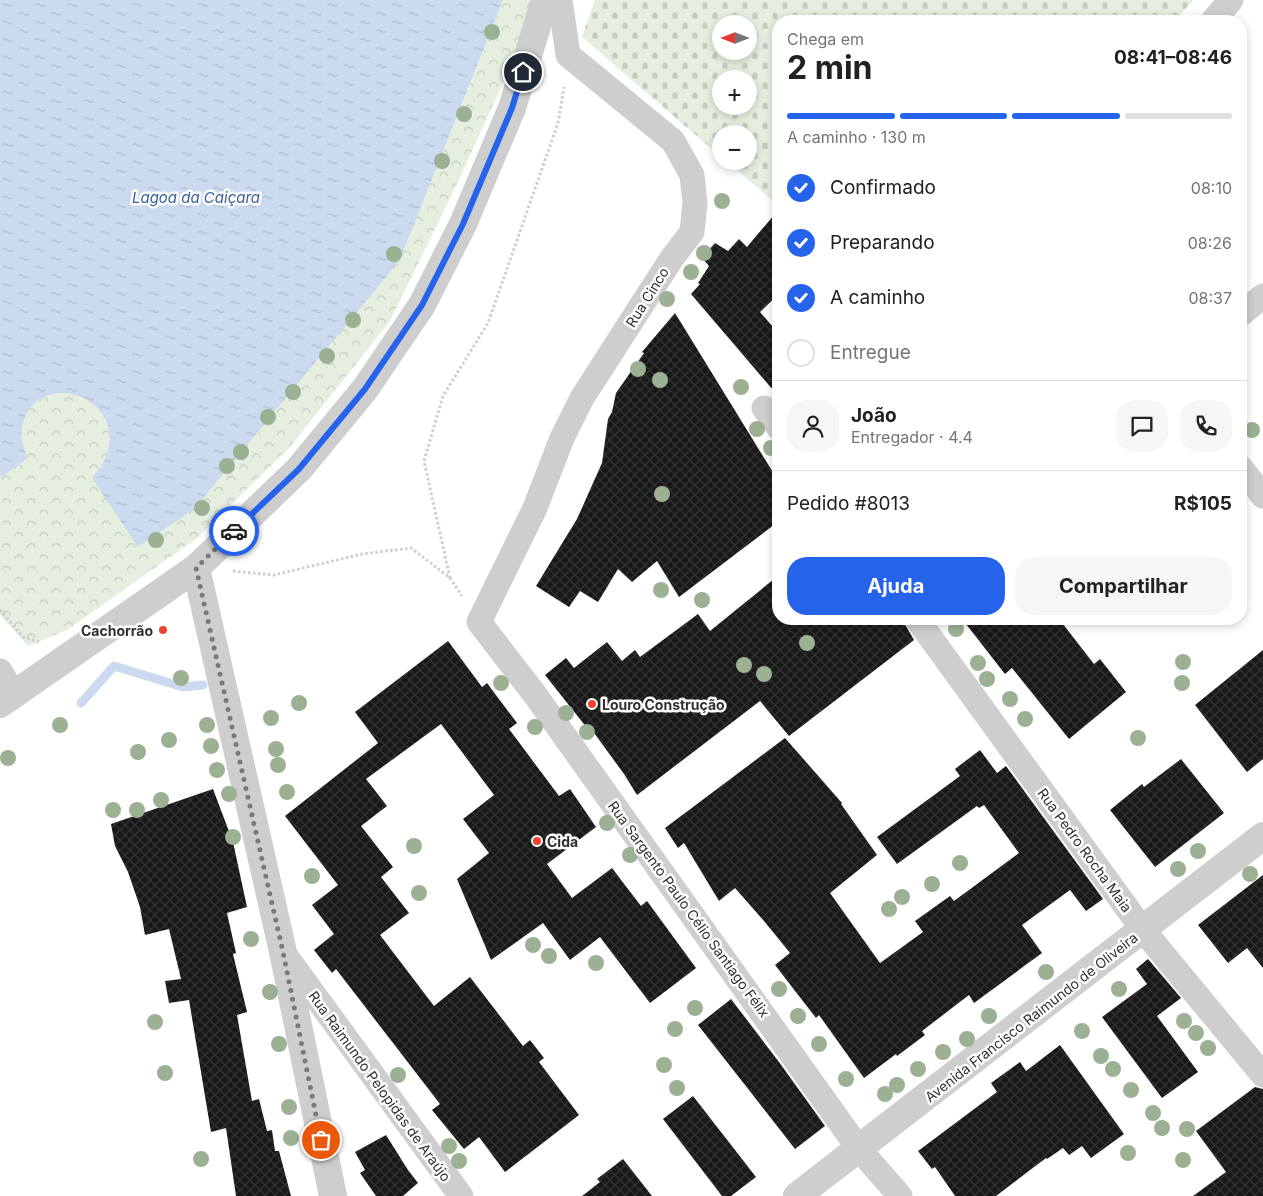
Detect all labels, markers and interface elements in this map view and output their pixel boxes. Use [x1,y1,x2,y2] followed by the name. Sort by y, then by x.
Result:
[712,15,758,60] north arrow
[712,15,757,170] map controls
[787,29,864,49] text: Chega em
[1114,46,1232,69] text: 08:41–08:46
[787,48,873,87] text: 2 min
[502,51,544,93] pin
[509,58,537,86] icon: home
[712,70,757,115] button: +
[712,125,757,170] button: −
[787,127,926,147] text: A caminho · 130 m
[787,174,815,202] icon: check
[830,176,936,199] text: Confirmado
[1191,178,1232,198] text: 08:10
[132,188,260,207] water label: Lagoa da Caiçara
[787,229,815,257] icon: check
[830,231,935,254] text: Preparando
[1188,233,1232,253] text: 08:26
[622,264,672,330] street label: Rua Cinco
[787,284,815,312] icon: check
[830,286,925,309] text: A caminho
[1188,288,1232,308] text: 08:37
[830,341,911,364] text: Entregue
[787,400,839,452] button: person
[1116,400,1168,452] button: chat
[1180,400,1232,452] button: phone
[851,404,897,427] text: João
[851,427,973,447] text: Entregador · 4.4
[787,492,910,515] text: Pedido #8013
[1174,492,1232,515] text: R$105
[209,506,259,556] courier
[220,517,248,545] icon: car
[787,557,1005,615] button: Ajuda
[1015,557,1232,615] button: Compartilhar
[81,622,153,639] place label: Cachorrão
[157,624,169,636] marker: Cachorrão
[602,696,725,713] place label: Louro Construção
[586,698,598,710] marker: Louro Construção
[1034,785,1136,915] street label: Rua Pedro Rocha Maia
[605,798,773,1021] street label: Rua Sargento Paulo Célio Santiago Félix
[547,833,578,850] place label: Cida
[531,835,543,847] marker: Cida
[921,929,1141,1105] street label: Avenida Francisco Raimundo de Oliveira
[305,988,455,1184] street label: Rua Raimundo Pelopidas de Araújo
[300,1119,342,1161] pin
[307,1126,335,1154] icon: bag

